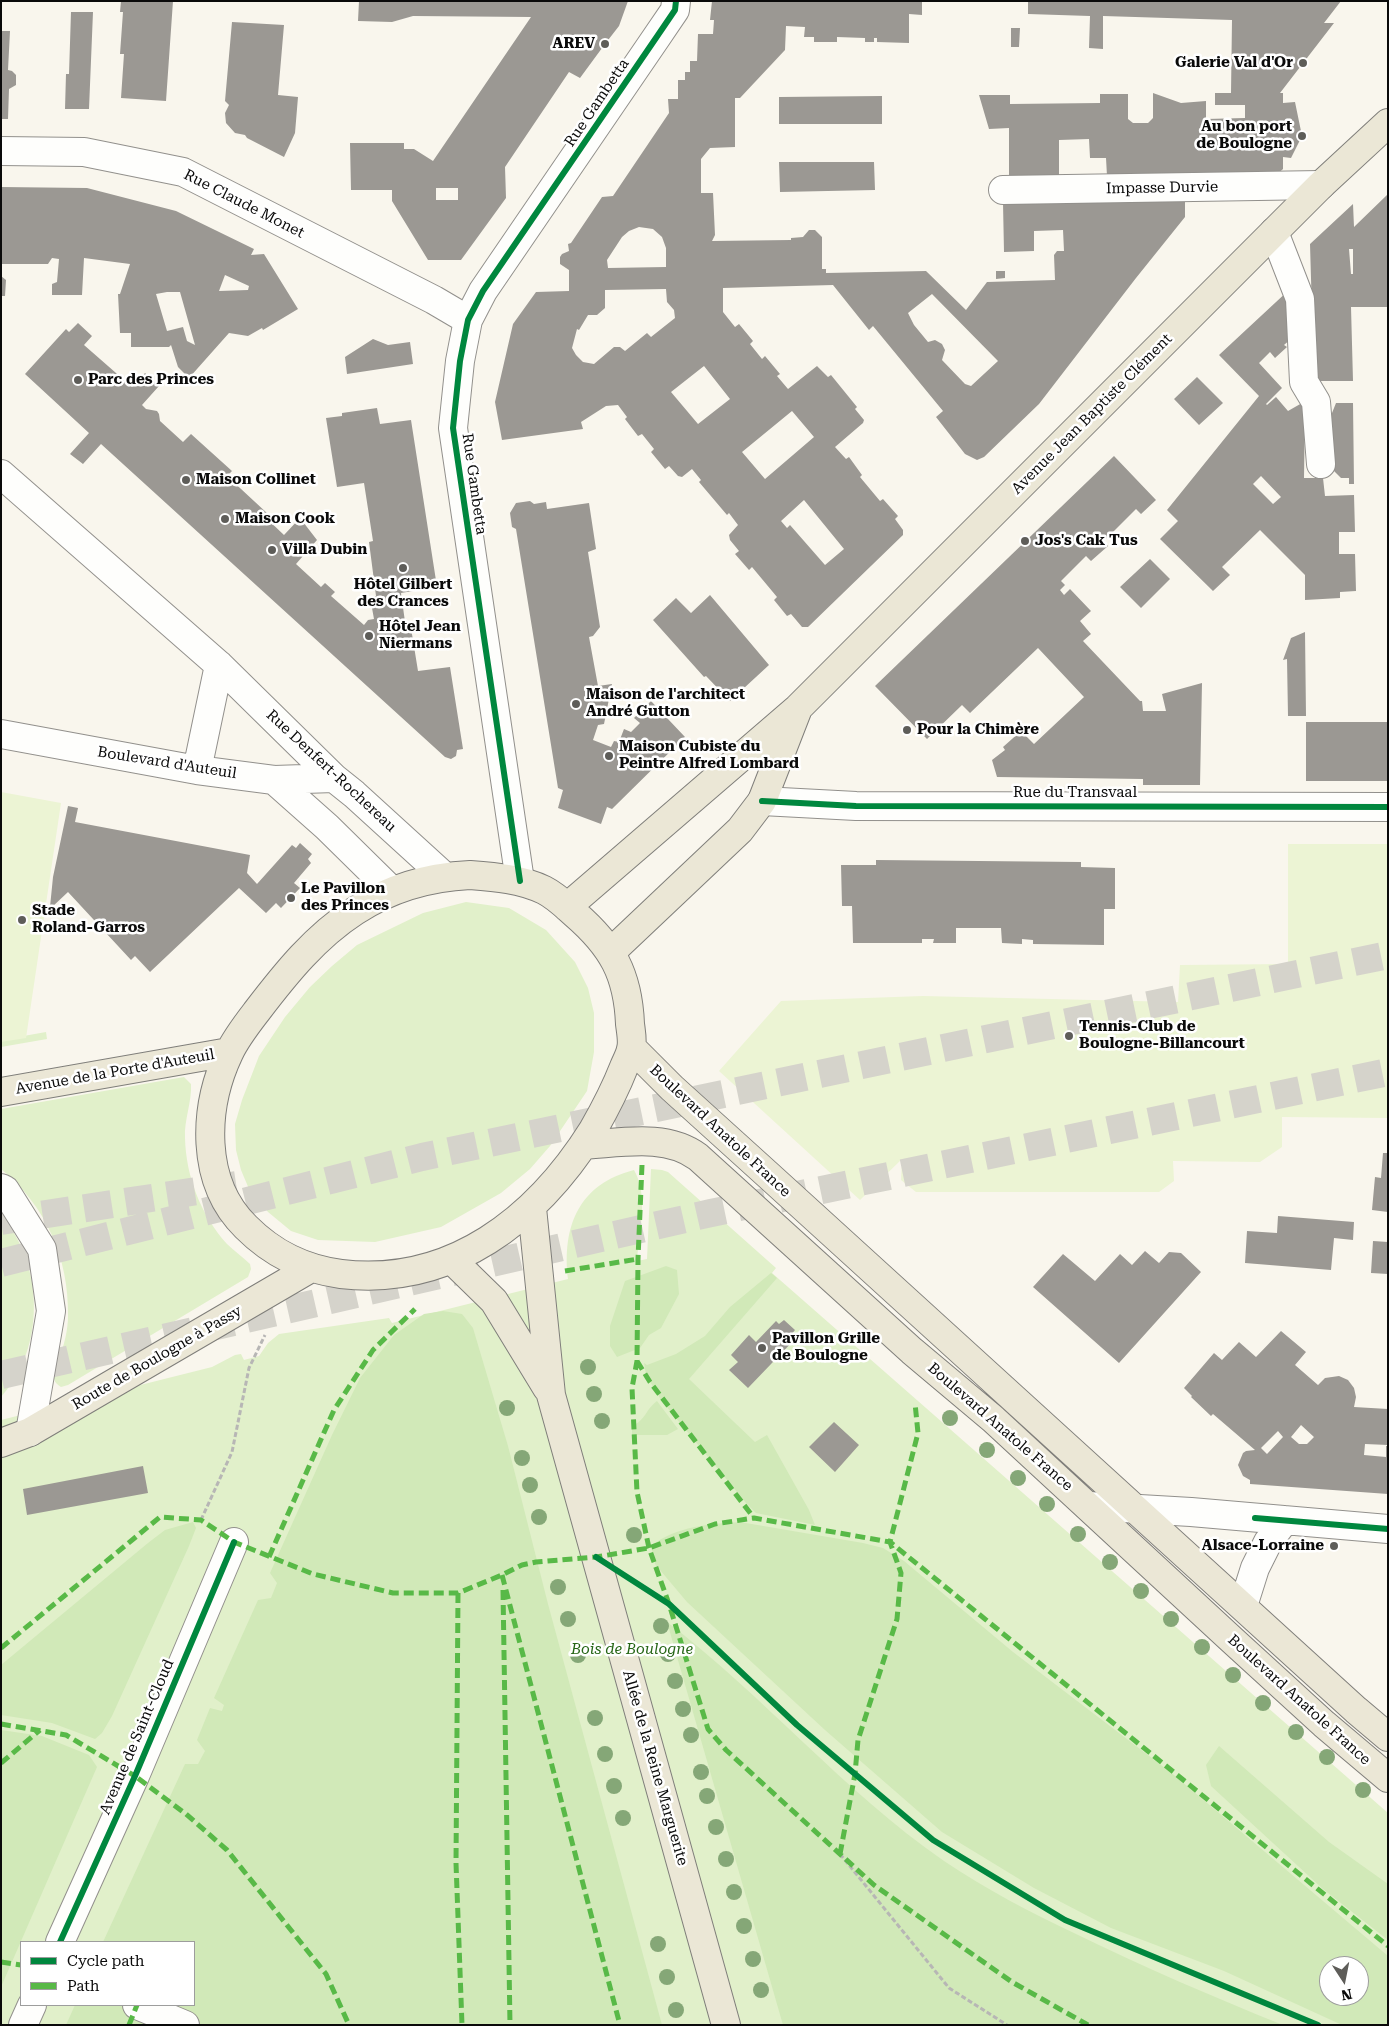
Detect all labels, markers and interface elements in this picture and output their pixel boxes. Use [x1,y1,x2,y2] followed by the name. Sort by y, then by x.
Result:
[553,35,595,53] place label: AREV
[599,38,611,50] marker: AREV
[1175,54,1293,72] place label: Galerie Val d'Or
[561,56,633,150] street label: Rue Gambetta
[1297,57,1309,69] marker: Galerie Val d'Or
[1196,118,1292,153] place label: Au bon port de Boulogne
[1296,130,1308,142] marker: Au bon port de Boulogne
[181,166,307,242] street label: Rue Claude Monet
[1106,178,1218,198] street label: Impasse Durvie
[1008,330,1176,498] street label: Avenue Jean Baptiste Clément
[88,371,214,389] place label: Parc des Princes
[72,374,84,386] marker: Parc des Princes
[458,432,490,536] street label: Rue Gambetta
[196,471,316,489] place label: Maison Collinet
[180,474,192,486] marker: Maison Collinet
[235,510,335,528] place label: Maison Cook
[219,513,231,525] marker: Maison Cook
[1035,532,1138,550] place label: Jos's Cak Tus
[1019,535,1031,547] marker: Jos's Cak Tus
[282,541,367,559] place label: Villa Dubin
[266,544,278,556] marker: Villa Dubin
[397,562,409,574] marker: Hôtel Gilbert des Crances
[354,576,452,611] place label: Hôtel Gilbert des Crances
[379,618,461,653] place label: Hôtel Jean Niermans
[363,630,375,642] marker: Hôtel Jean Niermans
[586,686,745,721] place label: Maison de l'architect André Gutton
[570,698,582,710] marker: Maison de l'architect André Gutton
[262,706,400,836] street label: Rue Denfert-Rochereau
[917,721,1039,739] place label: Pour la Chimère
[901,724,913,736] marker: Pour la Chimère
[619,738,799,773] place label: Maison Cubiste du Peintre Alfred Lombard
[96,743,238,783] street label: Boulevard d'Auteuil
[603,750,615,762] marker: Maison Cubiste du Peintre Alfred Lombard
[1013,784,1137,802] street label: Rue du Transvaal
[301,880,389,915] place label: Le Pavillon des Princes
[285,892,297,904] marker: Le Pavillon des Princes
[32,902,145,937] place label: Stade Roland-Garros
[16,914,28,926] marker: Stade Roland-Garros
[1079,1018,1245,1053] place label: Tennis-Club de Boulogne-Billancourt
[1063,1030,1075,1042] marker: Tennis-Club de Boulogne-Billancourt
[14,1046,216,1098] street label: Avenue de la Porte d'Auteuil
[646,1061,794,1201] street label: Boulevard Anatole France
[69,1302,245,1414] street label: Route de Boulogne à Passy
[772,1330,880,1365] place label: Pavillon Grille de Boulogne
[756,1342,768,1354] marker: Pavillon Grille de Boulogne
[924,1359,1076,1495] street label: Boulevard Anatole France
[1202,1537,1324,1555] place label: Alsace-Lorraine
[1328,1540,1340,1552] marker: Alsace-Lorraine
[1224,1631,1374,1769] street label: Boulevard Anatole France
[571,1641,693,1659] park label: Bois de Boulogne
[96,1657,178,1817] street label: Avenue de Saint-Cloud
[618,1668,692,1868] street label: Allée de la Reine Marguerite
[20,1941,195,2006] legend
[67,1952,144,1970] text: Cycle path
[1319,1956,1369,2006] north arrow
[67,1977,100,1995] text: Path
[1340,1986,1353,2004] text: N

